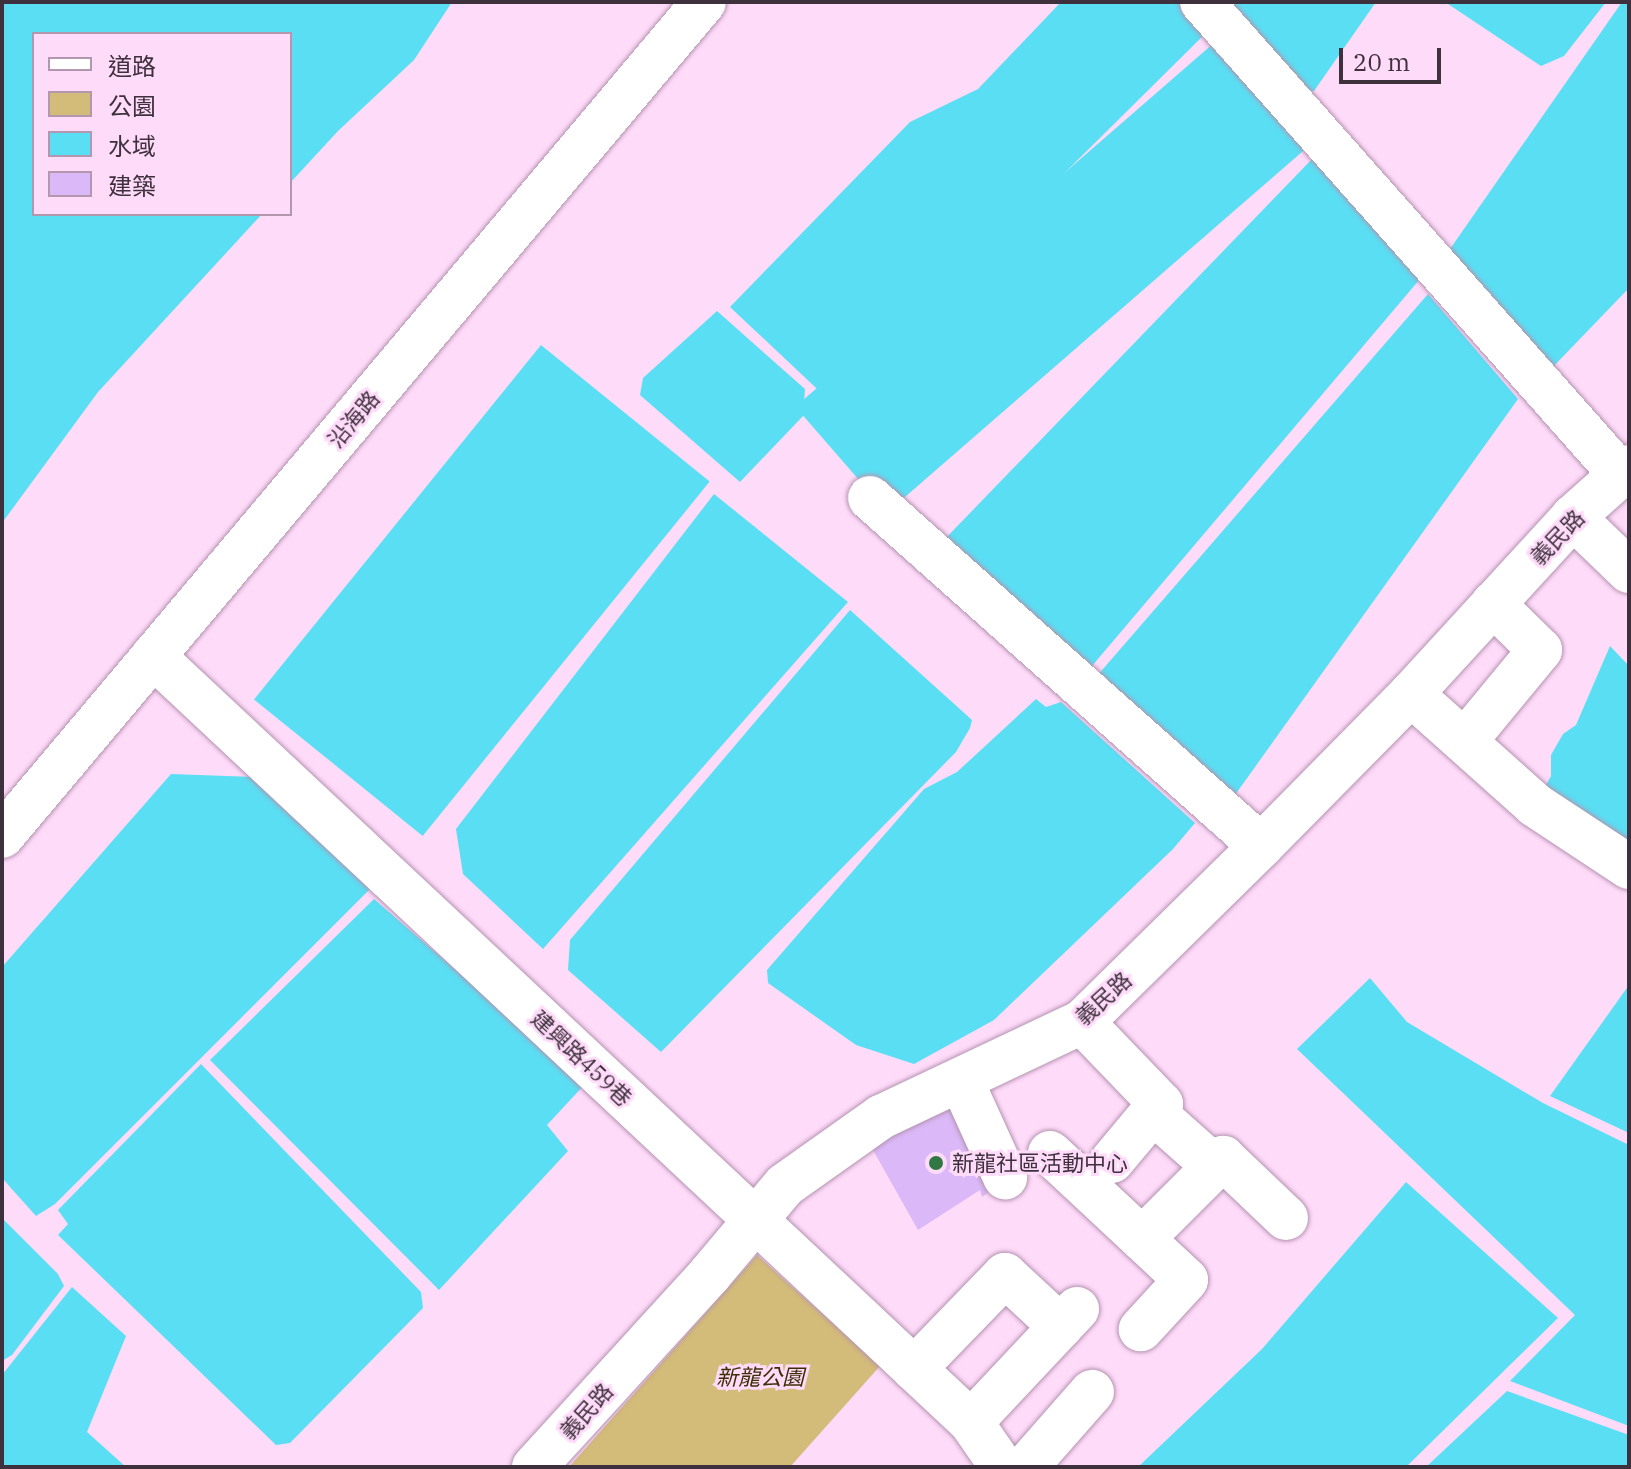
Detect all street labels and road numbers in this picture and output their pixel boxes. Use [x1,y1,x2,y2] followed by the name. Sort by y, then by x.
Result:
[322,385,384,453] street label: 沿海路
[1525,504,1589,570] street label: 義民路
[1070,966,1136,1030] street label: 義民路
[526,1005,638,1111] street label: 建興路459巷
[554,1378,618,1444] street label: 義民路

